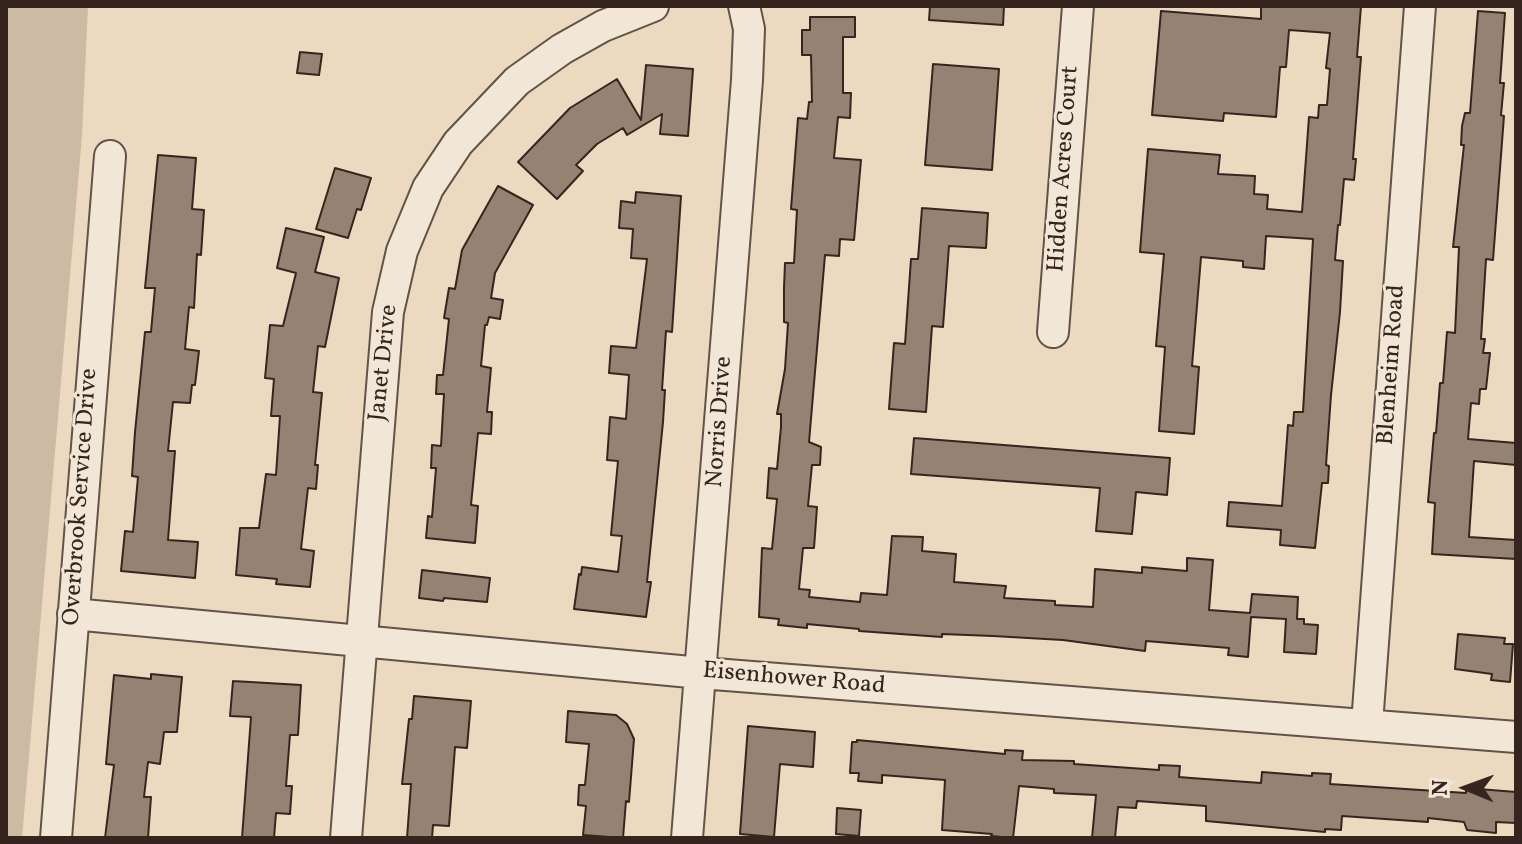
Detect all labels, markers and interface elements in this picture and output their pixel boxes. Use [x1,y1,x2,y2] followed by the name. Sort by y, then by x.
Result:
[1043,65,1087,273] street label: Hidden Acres Court
[1373,284,1413,446] street label: Blenheim Road
[365,303,405,423] street label: Janet Drive
[702,355,740,489] street label: Norris Drive
[59,367,105,627] street label: Overbrook Service Drive
[701,658,887,702] street label: Eisenhower Road
[1426,748,1506,828] north arrow
[1426,779,1457,796] text: N

